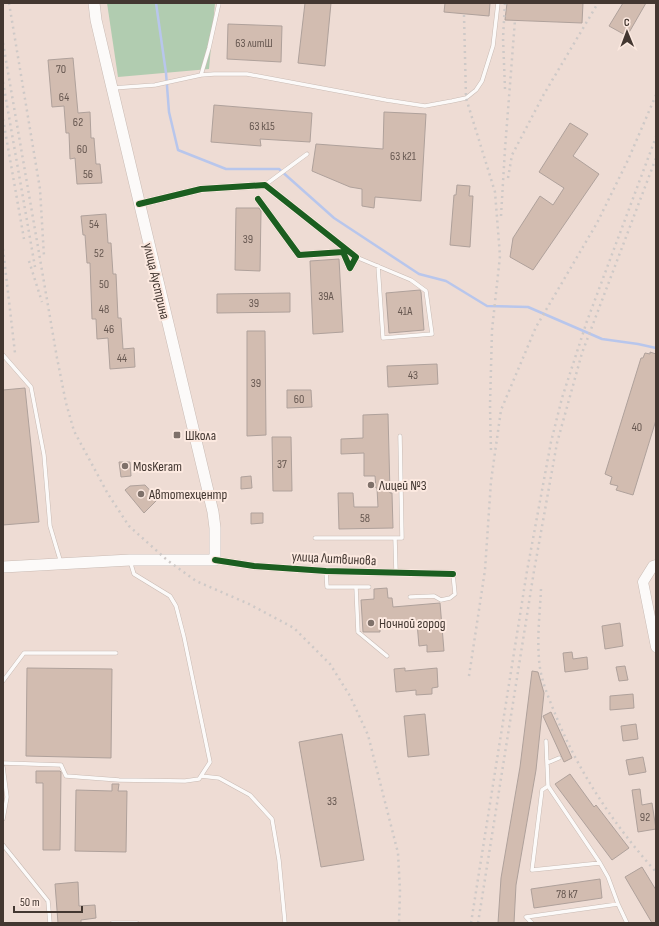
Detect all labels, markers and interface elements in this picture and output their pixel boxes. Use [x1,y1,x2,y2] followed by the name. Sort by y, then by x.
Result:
[607,12,647,52] north arrow
[624,16,630,29] text: С
[235,36,273,51] house number: 63 литШ
[56,62,66,77] house number: 70
[59,90,69,105] house number: 64
[73,115,83,130] house number: 62
[249,119,275,134] house number: 63 к15
[77,142,87,157] house number: 60
[390,149,417,164] house number: 63 к21
[83,167,93,182] house number: 56
[89,217,99,232] house number: 54
[243,232,253,247] house number: 39
[139,241,174,321] street label: улица Аустрина
[94,246,104,261] house number: 52
[99,277,109,292] house number: 50
[318,289,335,304] house number: 39А
[249,296,259,311] house number: 39
[99,302,109,317] house number: 48
[398,304,413,319] house number: 41А
[104,322,114,337] house number: 46
[117,351,127,366] house number: 44
[408,368,418,383] house number: 43
[251,376,261,391] house number: 39
[294,392,304,407] house number: 60
[632,420,642,435] house number: 40
[185,427,216,444] place label: Школа
[172,430,182,440] marker: Школа
[277,457,287,472] house number: 37
[133,458,182,475] place label: MosKeram
[120,461,130,471] marker: MosKeram
[378,477,427,494] place label: Лицей №3
[366,480,376,490] marker: Лицей №3
[148,486,228,503] place label: Автотехцентр
[136,489,146,499] marker: Автотехцентр
[360,511,370,526] house number: 58
[291,548,377,569] street label: улица Литвинова
[379,615,446,632] place label: Ночной город
[366,618,376,628] marker: Ночной город
[327,794,337,809] house number: 33
[640,810,650,825] house number: 92
[556,887,578,902] house number: 78 к7
[14,888,82,914] scale bar
[20,895,40,910] text: 50 m

